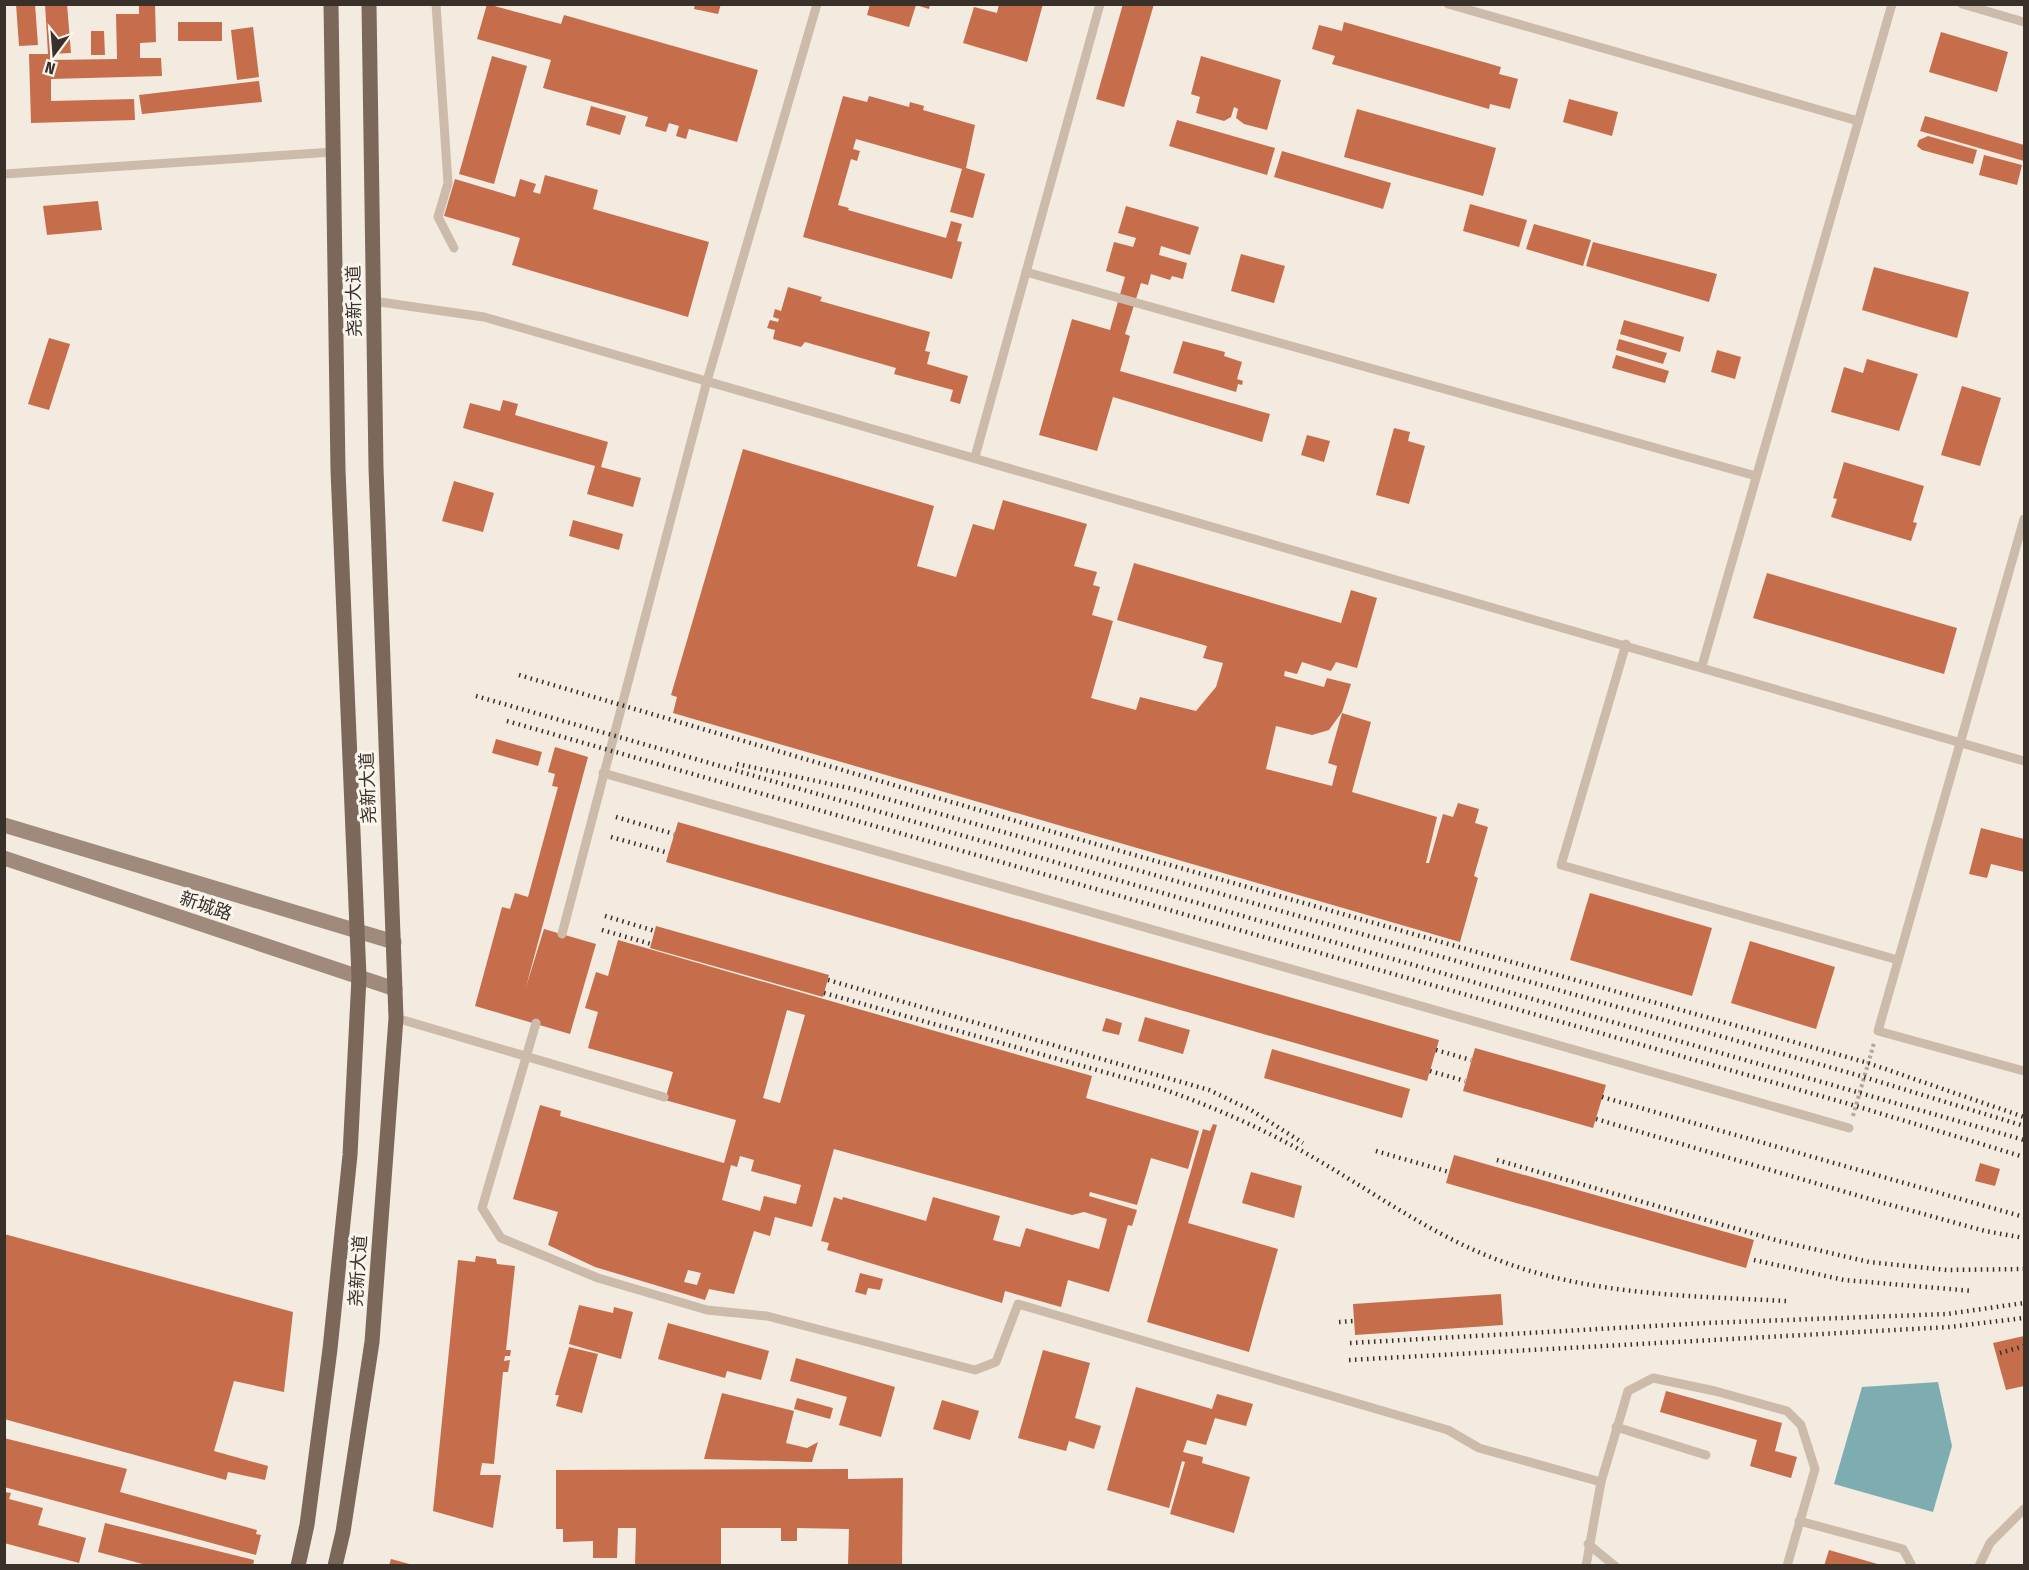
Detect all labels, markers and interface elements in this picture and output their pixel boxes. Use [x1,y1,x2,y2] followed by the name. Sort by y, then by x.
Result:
[24,24,84,84] north arrow
[43,57,57,78] text: N
[342,265,366,337] street label: 尧新大道
[356,752,380,824] street label: 尧新大道
[177,887,235,925] street label: 新城路
[345,1234,371,1308] street label: 尧新大道

